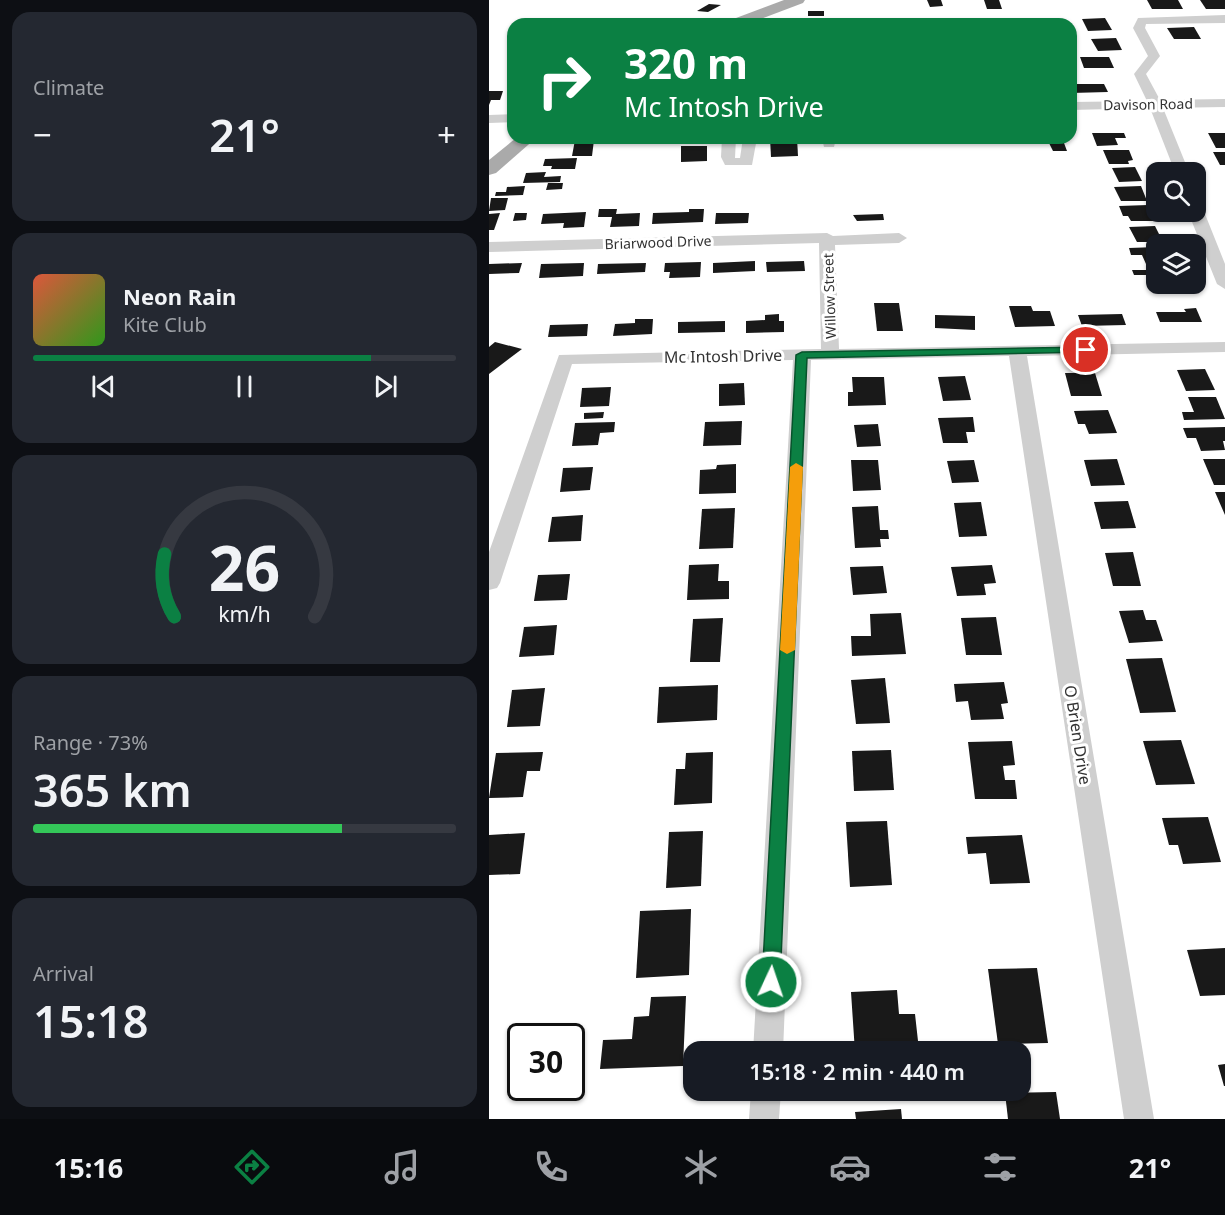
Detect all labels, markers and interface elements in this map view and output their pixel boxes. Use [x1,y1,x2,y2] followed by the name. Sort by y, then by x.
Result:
[624,34,748,91] text: 320 m
[525,42,603,120] icon: right
[33,74,104,101] text: Climate
[624,88,824,125] text: Mc Intosh Drive
[1103,94,1193,114] street label: Davison Road
[209,104,280,165] text: 21°
[33,112,52,157] text: −
[437,112,456,157] text: +
[1146,162,1206,294] map controls
[1146,162,1206,222] button: search
[604,231,712,253] street label: Briarwood Drive
[1146,234,1206,294] button: layers
[818,253,840,339] street label: Willow Street
[123,281,236,311] text: Neon Rain
[123,311,207,338] text: Kite Club
[1060,324,1111,375] pin
[1069,333,1102,366] icon: arrive
[664,344,782,368] street label: Mc Intosh Drive
[87,370,120,403] icon: previous
[228,370,261,403] icon: pause
[369,370,402,403] icon: next
[209,524,280,609] text: 26
[218,599,271,628] text: km/h
[1059,684,1097,786] street label: O Brien Drive
[33,729,148,756] text: Range · 73%
[33,759,192,820] text: 365 km
[739,950,803,1014] position arrow
[33,960,94,987] text: Arrival
[33,990,148,1051] text: 15:18
[507,1023,585,1101] speed limit sign: 30
[749,1056,965,1086] text: 15:18 · 2 min · 440 m
[231,1146,273,1188] icon: directions
[381,1146,423,1188] icon: music
[530,1146,572,1188] icon: phone
[680,1146,722,1188] icon: climate
[829,1146,871,1188] icon: car
[979,1146,1021,1188] icon: filters
[54,1149,123,1186] text: 15:16
[1129,1149,1171,1186] text: 21°

